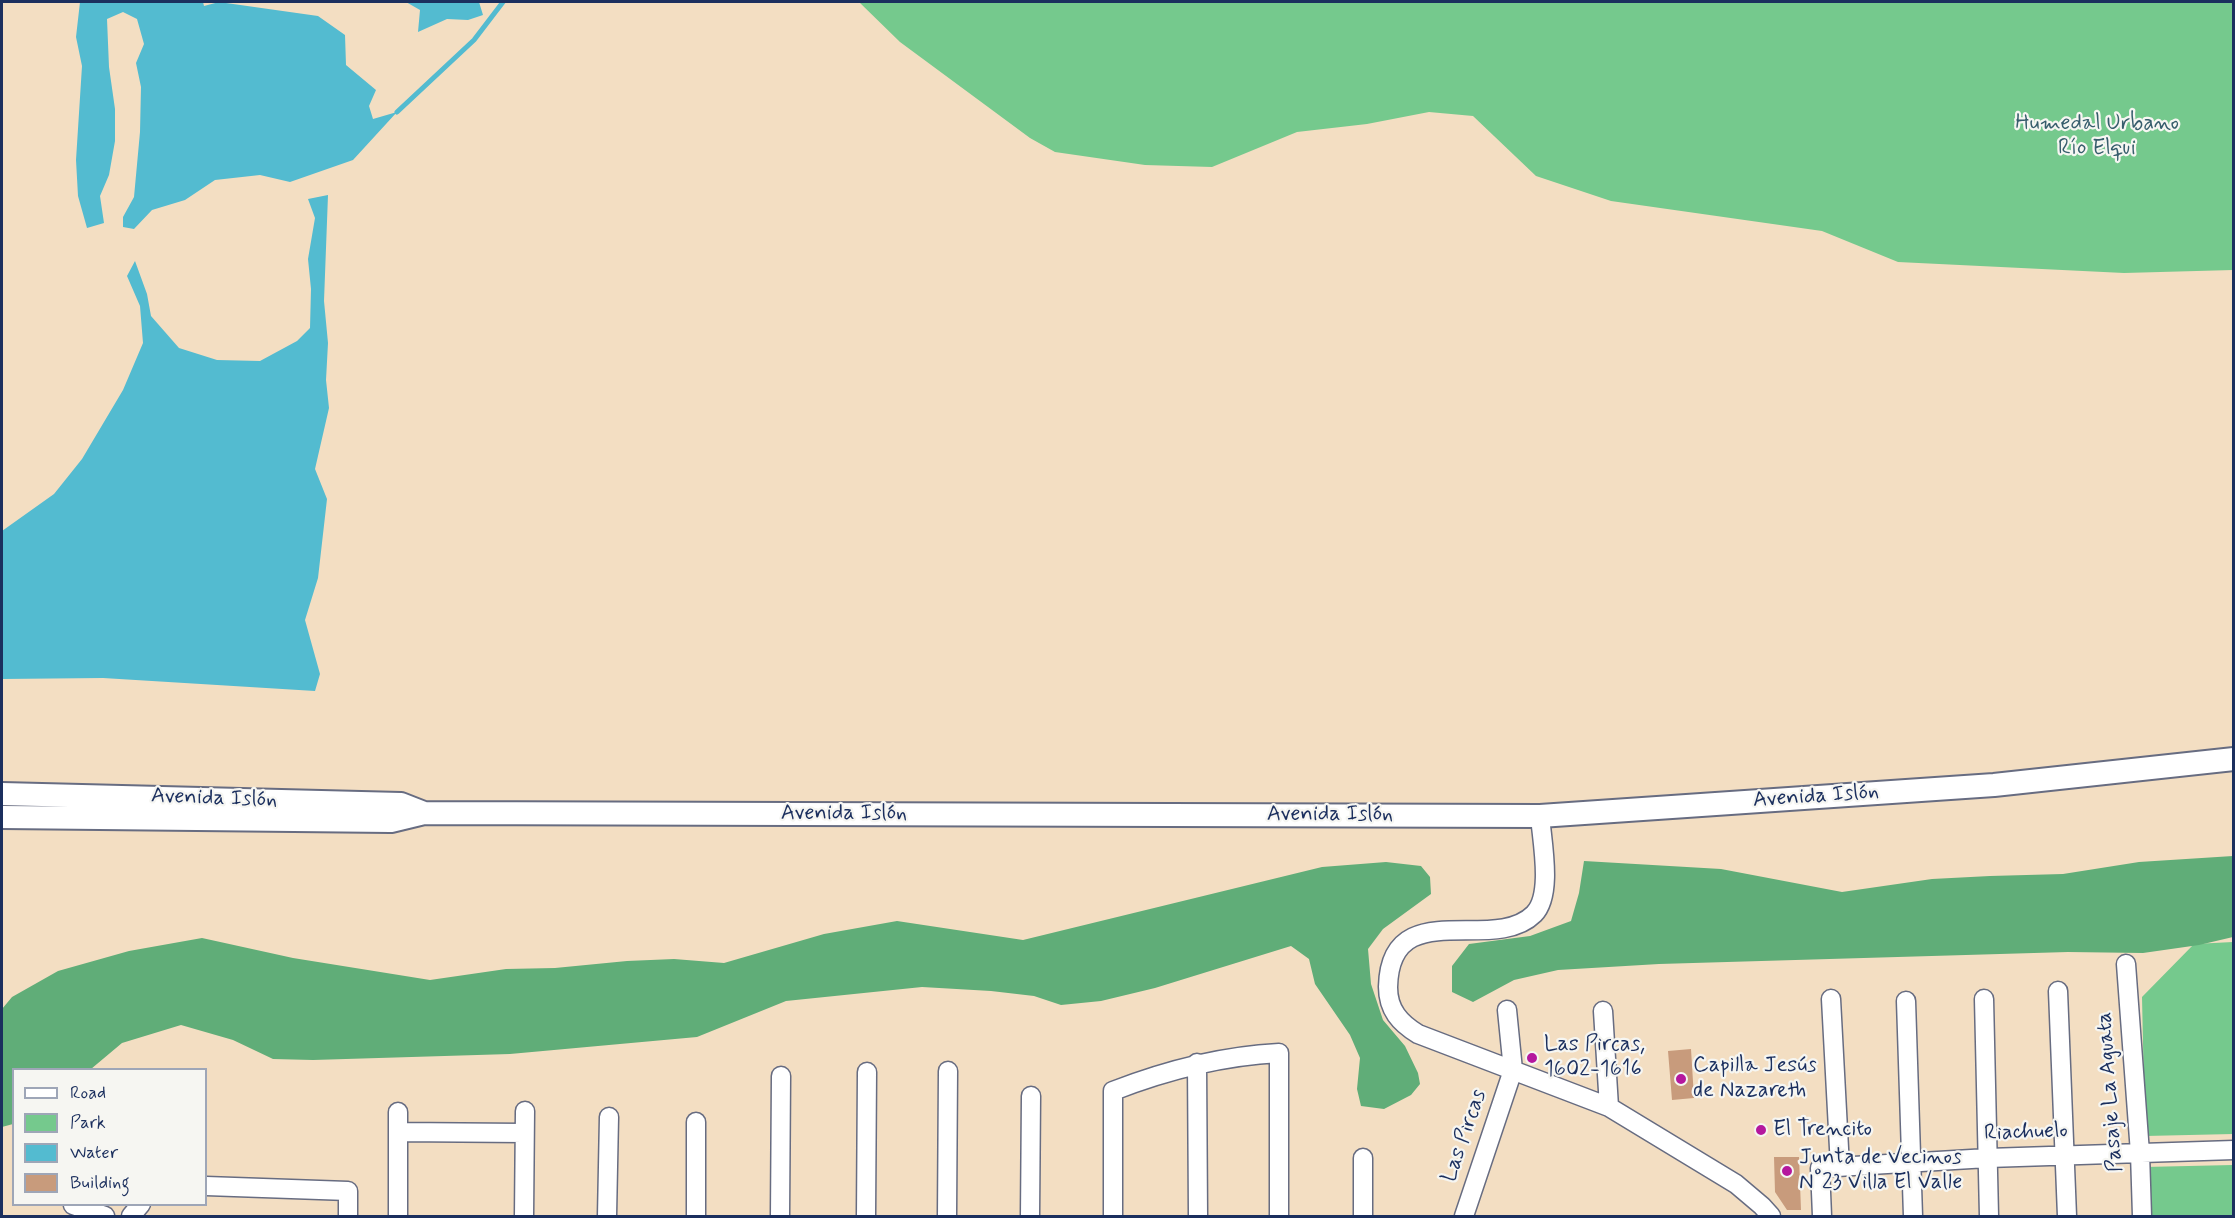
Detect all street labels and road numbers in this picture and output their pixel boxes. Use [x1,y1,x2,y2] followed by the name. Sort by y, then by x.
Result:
[1752,779,1880,815] street label: Avenida Islón
[150,784,278,814] street label: Avenida Islón
[781,801,907,827] street label: Avenida Islón
[1267,802,1393,828] street label: Avenida Islón
[2092,1011,2130,1173] street label: Pasaje La Aguata
[1437,1086,1493,1186] street label: Las Pircas
[1984,1118,2068,1148] street label: Riachuelo

